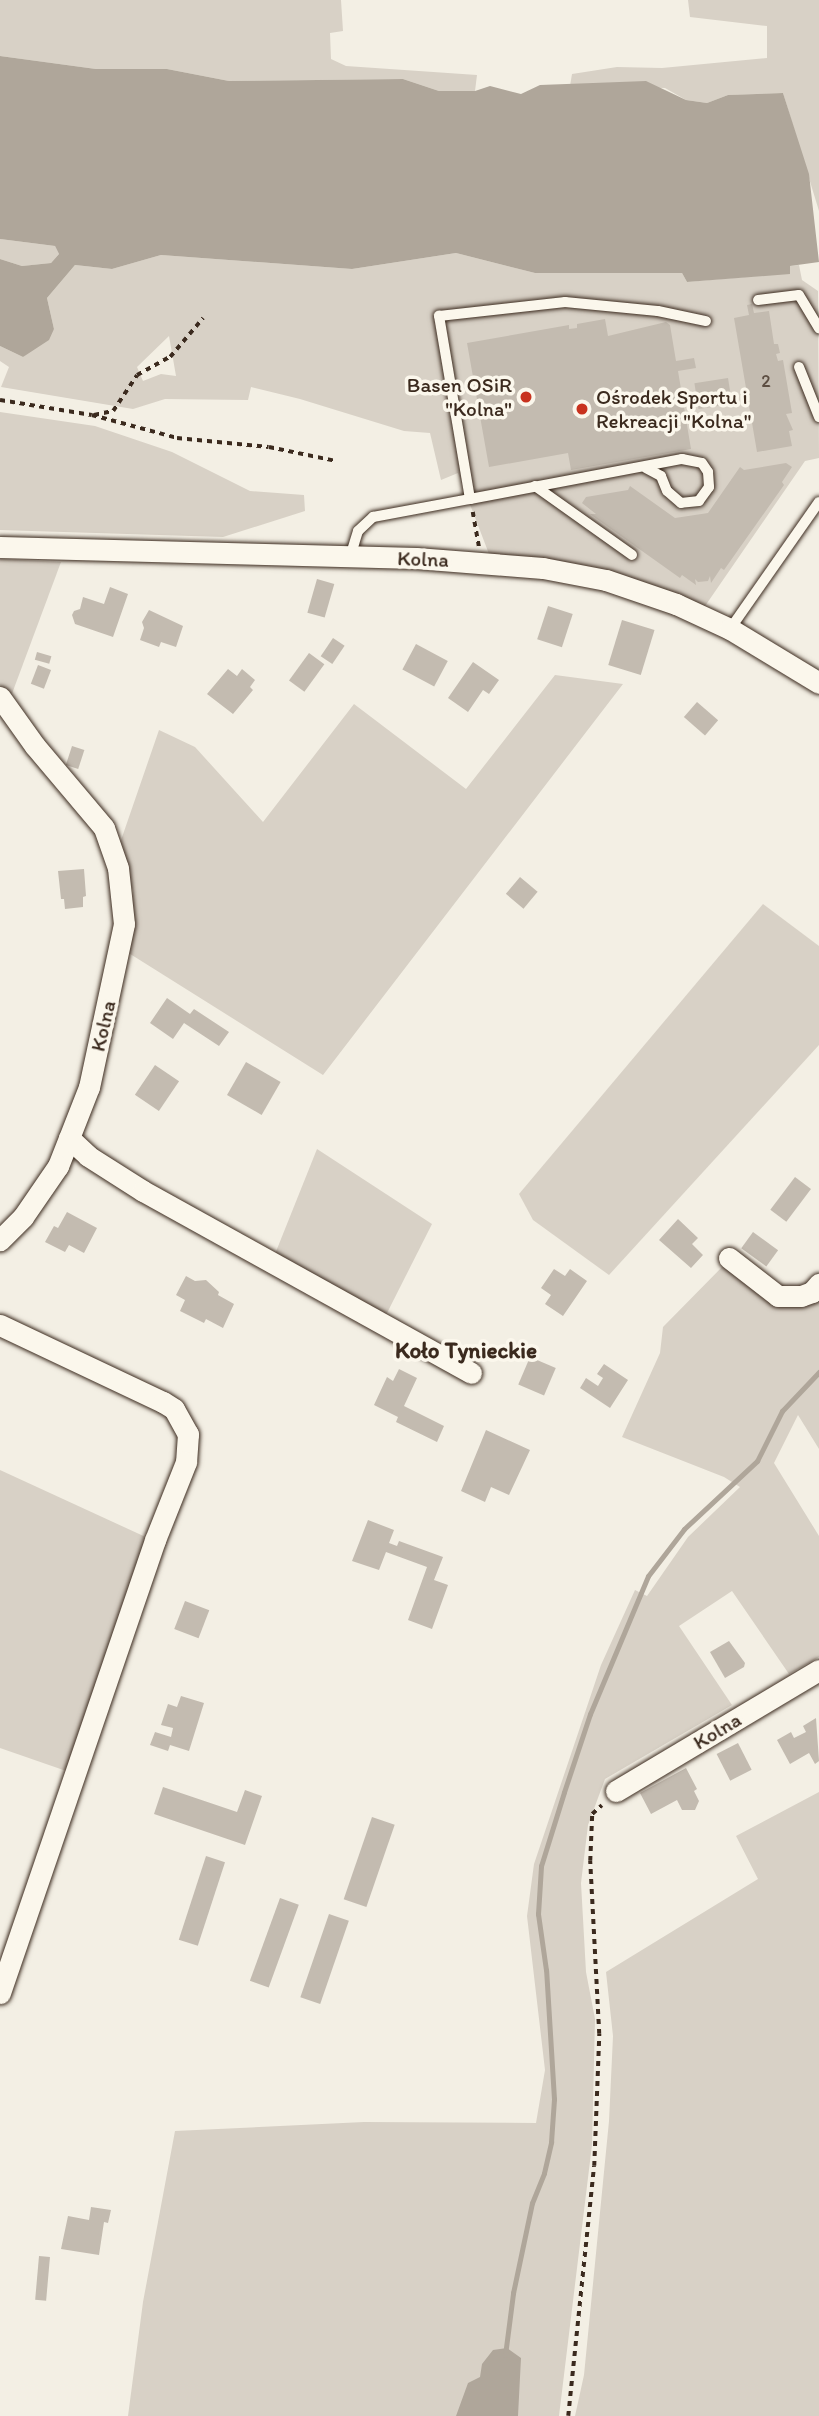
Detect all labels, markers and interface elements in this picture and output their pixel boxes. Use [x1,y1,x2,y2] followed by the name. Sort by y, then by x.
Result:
[761,370,771,392] house number: 2
[407,372,512,422] place label: Basen OSiR "Kolna"
[596,384,750,434] place label: Ośrodek Sportu i Rekreacji "Kolna"
[518,389,534,405] marker: Basen OSiR "Kolna"
[574,401,590,417] marker: Ośrodek Sportu i Rekreacji "Kolna"
[397,546,449,572] street label: Kolna
[85,998,121,1054] street label: Kolna
[396,1336,536,1364] district label: Koło Tynieckie
[688,1707,746,1755] street label: Kolna

